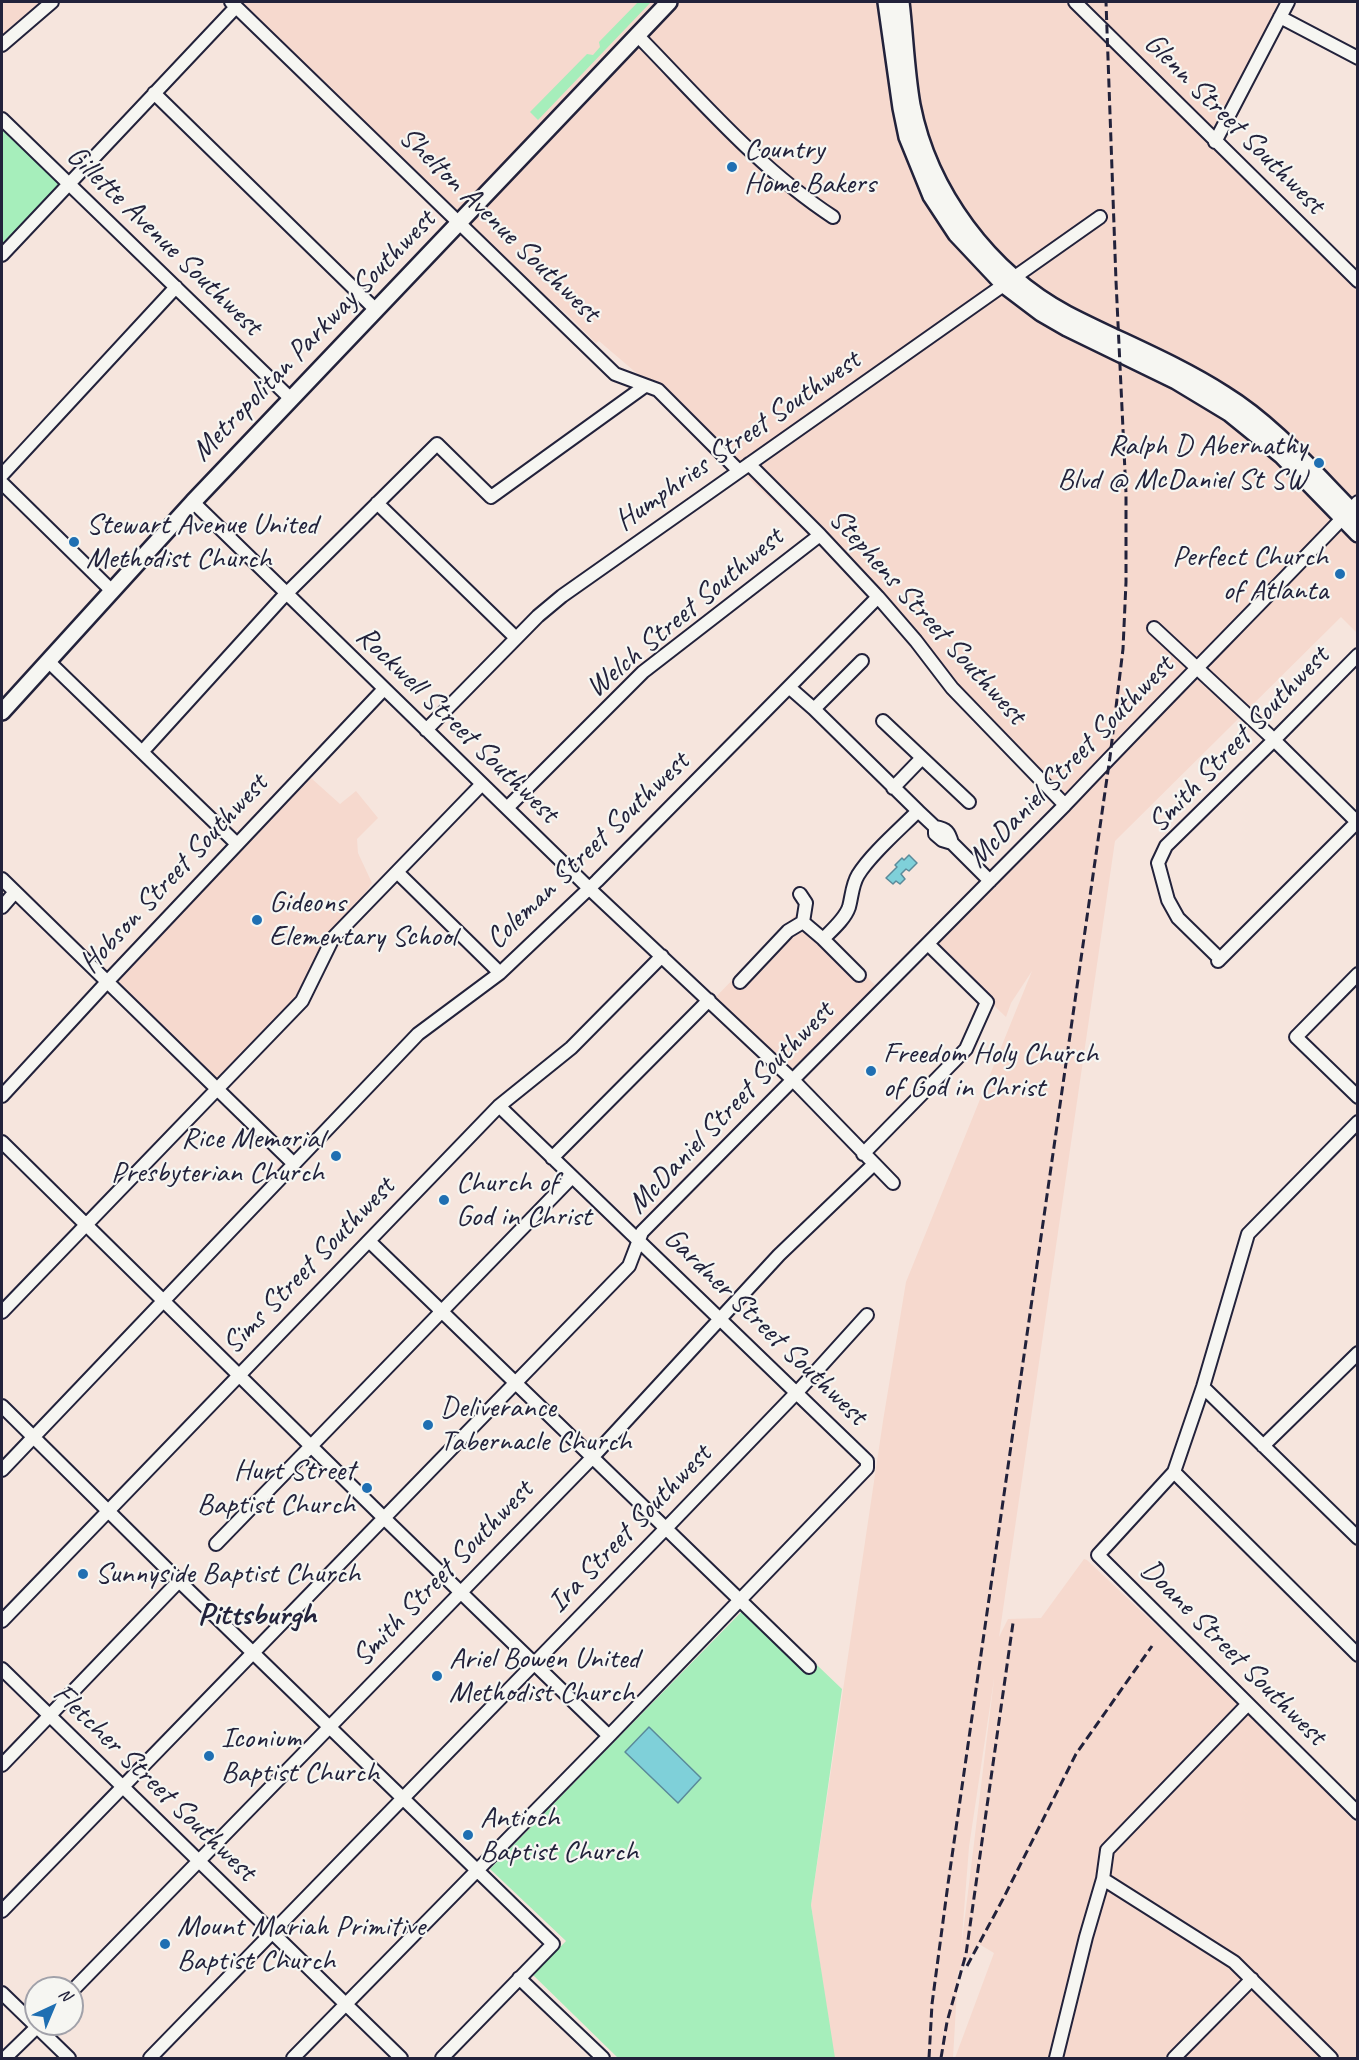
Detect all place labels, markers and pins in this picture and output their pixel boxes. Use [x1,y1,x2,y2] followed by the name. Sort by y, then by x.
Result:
[744,132,876,202] place label: Country Home Bakers
[725,160,739,174] marker: Country Home Bakers
[1057,428,1307,498] place label: Ralph D Abernathy Blvd @ McDaniel St SW
[1312,456,1326,470] marker: Ralph D Abernathy Blvd @ McDaniel St SW
[86,507,318,578] place label: Stewart Avenue United Methodist Church
[67,535,81,549] marker: Stewart Avenue United Methodist Church
[1172,539,1328,610] place label: Perfect Church of Atlanta
[1333,567,1347,581] marker: Perfect Church of Atlanta
[269,885,456,956] place label: Gideons Elementary School
[250,913,264,927] marker: Gideons Elementary School
[883,1036,1098,1106] place label: Freedom Holy Church of God in Christ
[864,1064,878,1078] marker: Freedom Holy Church of God in Christ
[111,1121,324,1192] place label: Rice Memorial Presbyterian Church
[329,1149,343,1163] marker: Rice Memorial Presbyterian Church
[456,1165,591,1236] place label: Church of God in Christ
[437,1193,451,1207] marker: Church of God in Christ
[440,1390,631,1460] place label: Deliverance Tabernacle Church
[421,1418,435,1432] marker: Deliverance Tabernacle Church
[197,1453,355,1524] place label: Hurt Street Baptist Church
[360,1481,374,1495] marker: Hurt Street Baptist Church
[95,1556,360,1592] place label: Sunnyside Baptist Church
[76,1567,90,1581] marker: Sunnyside Baptist Church
[449,1641,639,1712] place label: Ariel Bowen United Methodist Church
[430,1669,444,1683] marker: Ariel Bowen United Methodist Church
[221,1721,379,1792] place label: Iconium Baptist Church
[202,1749,216,1763] marker: Iconium Baptist Church
[480,1800,638,1870] place label: Antioch Baptist Church
[461,1828,475,1842] marker: Antioch Baptist Church
[177,1909,425,1980] place label: Mount Mariah Primitive Baptist Church
[158,1937,172,1951] marker: Mount Mariah Primitive Baptist Church

